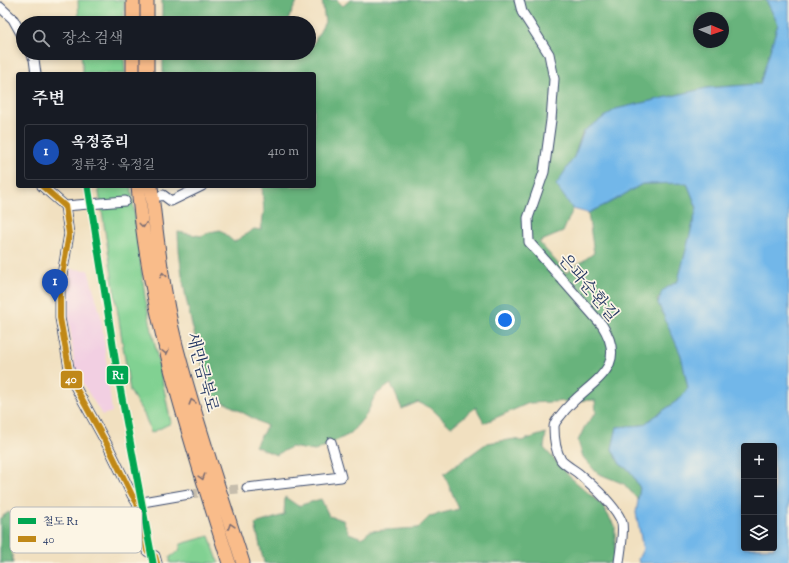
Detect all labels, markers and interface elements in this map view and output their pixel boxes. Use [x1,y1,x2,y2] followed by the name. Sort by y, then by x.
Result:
[693,12,729,48] north arrow
[16,16,316,60] search box
[30,27,52,49] icon: search
[62,29,123,50] text: 장소 검색
[32,88,65,112] text: 주변
[71,133,129,154] text: 옥정중리
[44,143,48,161] text: 1
[268,143,299,161] text: 410 m
[71,157,155,175] text: 정류장 · 옥정길
[138,222,147,228] one-way arrow
[552,249,623,327] street label: 은파순환길
[42,269,68,302] pin: 1
[159,272,168,278] one-way arrow
[495,310,515,330] your location
[179,330,223,416] street label: 새만금북로
[162,349,170,356] one-way arrow
[106,365,129,385] line badge: R1
[111,368,124,384] text: R1
[60,370,83,389] line badge: 40
[64,372,77,388] text: 40
[188,399,197,406] one-way arrow
[741,443,777,551] map controls
[741,443,777,479] button: +
[197,474,206,481] one-way arrow
[741,479,777,515] button: −
[10,507,142,553] legend
[43,514,78,530] text: 철도 R1
[741,515,777,551] button: layers
[227,523,236,530] one-way arrow
[43,532,54,548] text: 40

